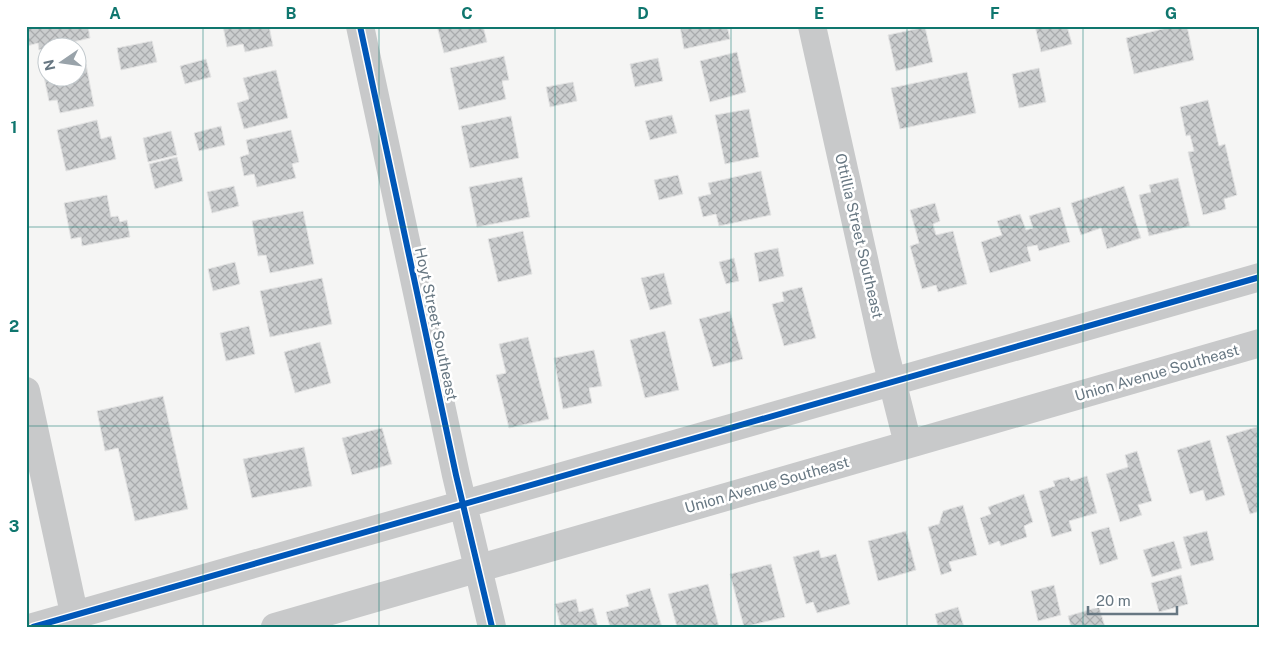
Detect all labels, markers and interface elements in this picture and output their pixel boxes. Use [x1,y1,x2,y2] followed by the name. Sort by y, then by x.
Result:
[109,4,121,23] text: A
[286,4,297,23] text: B
[461,4,473,23] text: C
[637,4,649,23] text: D
[814,4,824,23] text: E
[990,4,1000,23] text: F
[1165,4,1177,23] text: G
[38,38,88,88] north arrow
[40,58,58,72] text: N
[11,118,17,137] text: 1
[832,152,887,320] street label: Ottillia Street Southeast
[412,246,461,402] street label: Hoyt Street Southeast
[9,317,19,336] text: 2
[1073,341,1241,404] street label: Union Avenue Southeast
[683,453,851,516] street label: Union Avenue Southeast
[9,517,19,536] text: 3
[1088,583,1177,615] scale bar
[1096,592,1131,609] text: 20 m

